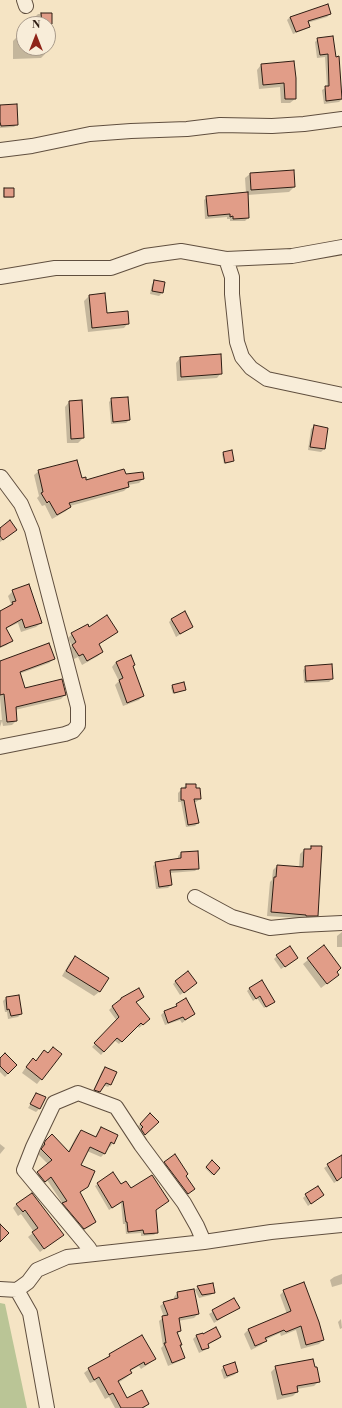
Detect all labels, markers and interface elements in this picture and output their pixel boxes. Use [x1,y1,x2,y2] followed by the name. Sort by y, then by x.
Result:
[16,16,56,56] north arrow
[32,18,40,32] text: N

